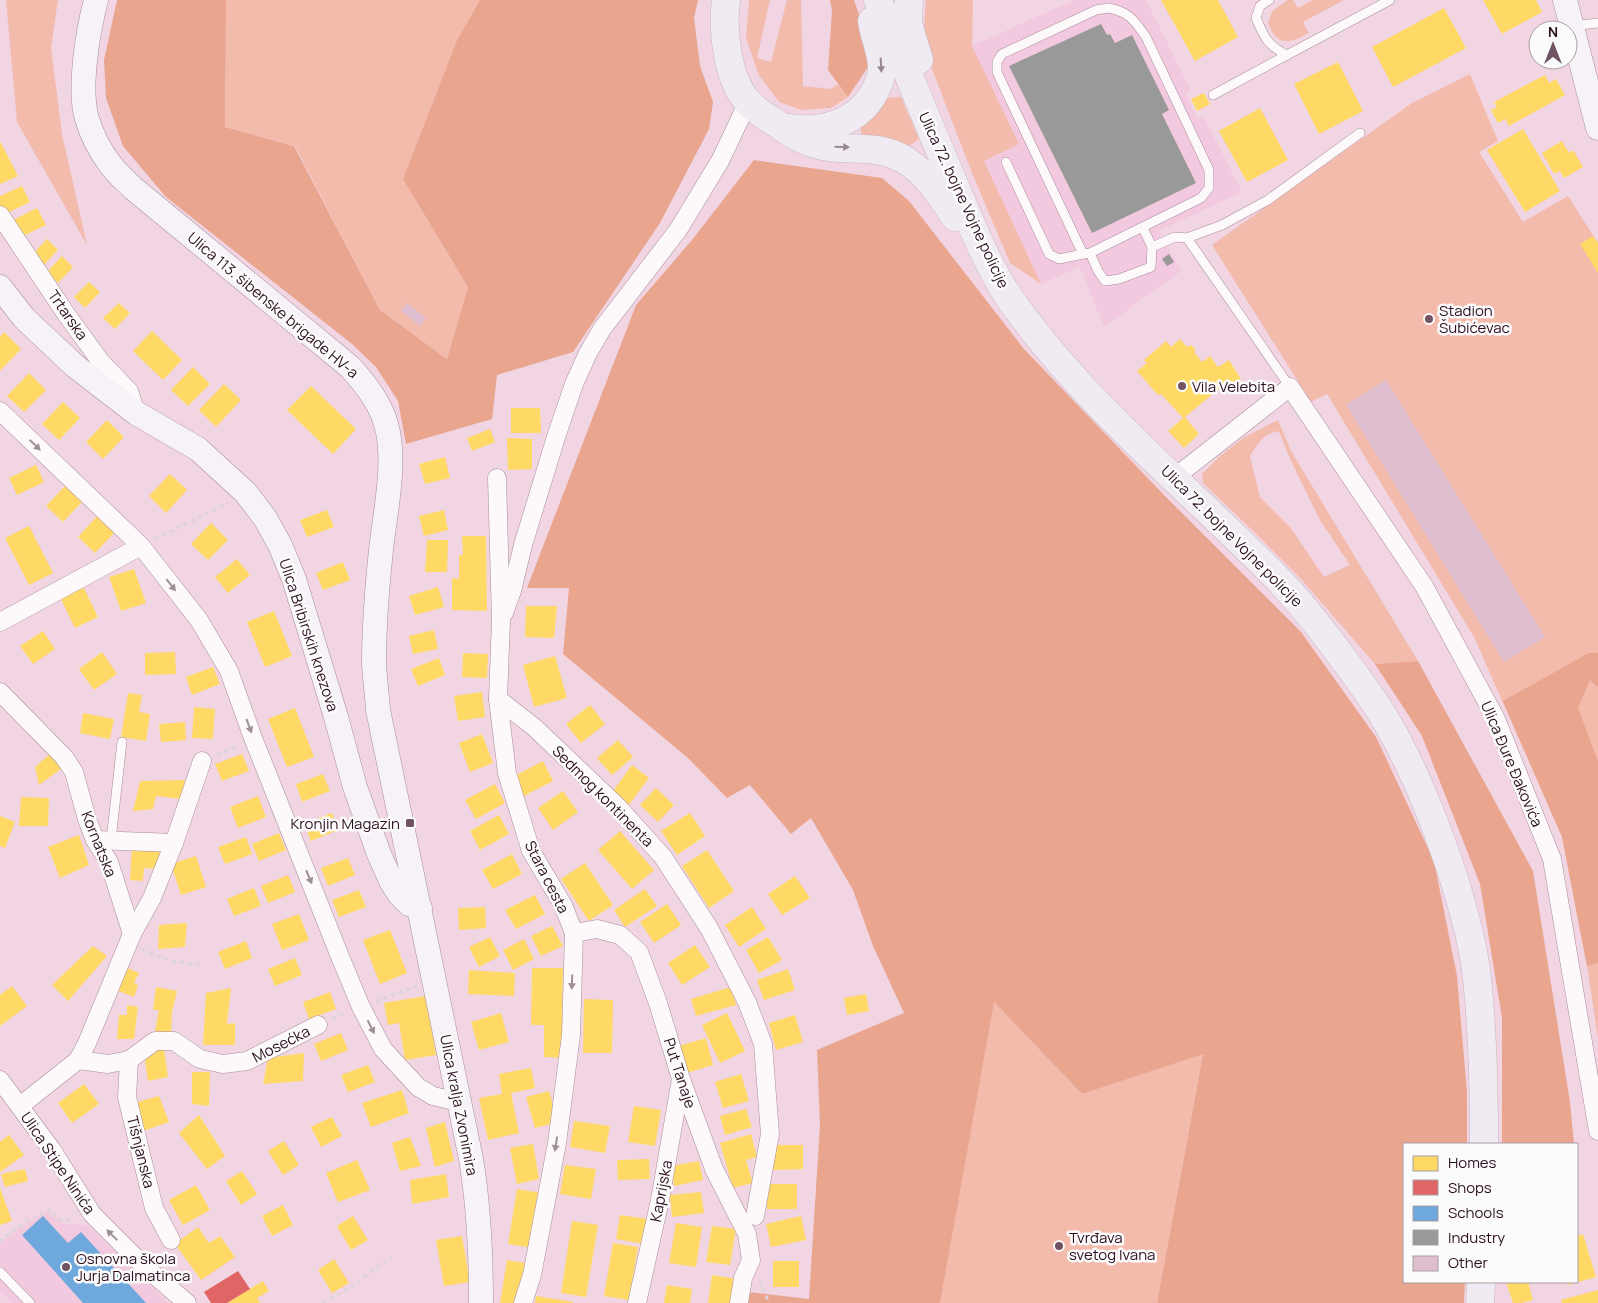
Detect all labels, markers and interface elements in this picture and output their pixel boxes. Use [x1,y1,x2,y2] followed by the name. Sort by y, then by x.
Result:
[1528,20,1578,70] north arrow
[1548,22,1558,41] text: N
[878,57,886,73] one-way arrow
[914,108,1014,292] street label: Ulica 72. bojne Vojne policije
[834,144,850,152] one-way arrow
[183,227,363,383] street label: Ulica 113. šibenske brigade HV-a
[43,286,93,344] street label: Trtarska
[1439,300,1510,338] place label: Stadion Šubićevac
[1423,313,1435,325] marker: Stadion Šubićevac
[1192,376,1275,397] place label: Vila Velebita
[1176,380,1188,392] marker: Vila Velebita
[29,439,41,451] one-way arrow
[1157,461,1308,612] street label: Ulica 72. bojne Vojne policije
[274,556,344,714] street label: Ulica Bribirskih knezova
[166,578,177,591] one-way arrow
[1476,698,1548,830] street label: Ulica Đure Đakovića
[245,719,253,734] one-way arrow
[548,741,658,851] street label: Sedmog kontinenta
[76,808,122,880] street label: Kornatska
[290,813,400,834] place label: Kronjin Magazin
[404,817,416,829] marker: Kronjin Magazin
[520,837,574,917] street label: Stara cesta
[305,870,313,884] one-way arrow
[568,974,576,990] one-way arrow
[367,1020,375,1034] one-way arrow
[249,1021,313,1067] street label: Mosećka
[435,1033,483,1177] street label: Ulica kralja Zvonimira
[659,1035,701,1111] street label: Put Tanaje
[16,1108,100,1218] street label: Ulica Stipe Ninića
[122,1114,160,1190] street label: Tišnjanska
[552,1136,560,1152] one-way arrow
[1403,1143,1578,1283] legend
[1448,1152,1497,1173] text: Homes
[645,1158,677,1224] street label: Kaprijska
[1448,1177,1492,1198] text: Shops
[1448,1202,1504,1223] text: Schools
[1069,1227,1155,1265] place label: Tvrđava svetog Ivana
[1448,1227,1505,1248] text: Industry
[106,1229,118,1241] one-way arrow
[1053,1240,1065,1252] marker: Tvrđava svetog Ivana
[76,1248,190,1286] place label: Osnovna škola Jurja Dalmatinca
[1448,1252,1489,1273] text: Other
[60,1261,72,1273] marker: Osnovna škola Jurja Dalmatinca

